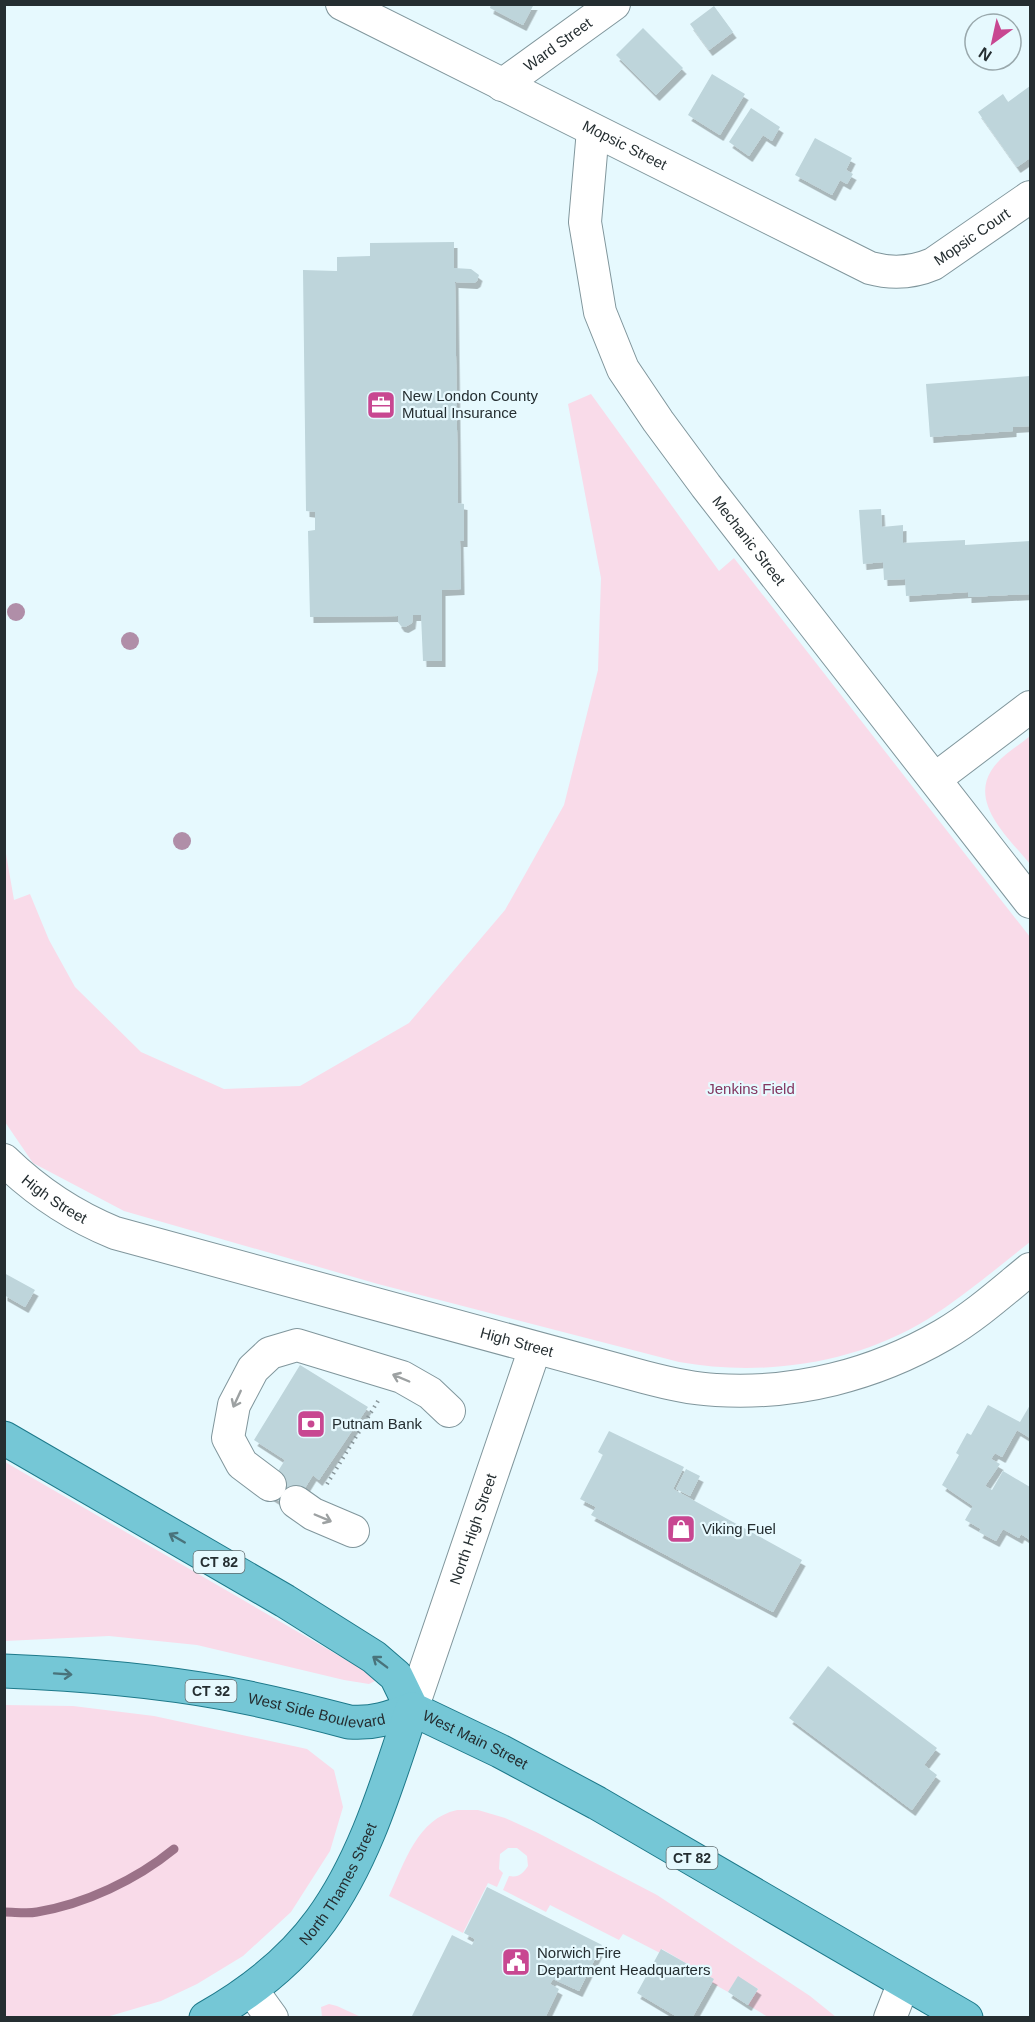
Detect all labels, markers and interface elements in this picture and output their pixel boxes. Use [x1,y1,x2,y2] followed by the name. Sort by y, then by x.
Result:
[963,12,1023,72] north arrow
[520,13,595,74] street label: Ward Street
[976,44,995,64] text: N
[580,117,670,173] street label: Mopsic Street
[930,204,1014,269] street label: Mopsic Court
[402,387,538,421] place label: New London County Mutual Insurance
[365,389,397,421] office icon: New London County Mutual Insurance
[709,492,790,589] street label: Mechanic Street
[707,1080,795,1097] park label: Jenkins Field
[19,1171,91,1227] street label: High Street
[478,1324,556,1360] street label: High Street
[393,1372,411,1383] one-way arrow
[231,1390,243,1408] one-way arrow
[295,1408,327,1440] bank icon: Putnam Bank
[332,1415,423,1432] place label: Putnam Bank
[446,1471,500,1587] street label: North High Street
[314,1513,332,1524] one-way arrow
[665,1513,697,1545] shop icon: Viking Fuel
[702,1520,776,1537] place label: Viking Fuel
[169,1532,186,1544] one-way arrow
[194,1551,244,1573] road number: CT 82
[372,1656,388,1668] one-way arrow
[52,1669,72,1680] one-way arrow
[186,1680,236,1702] road number: CT 32
[247,1689,387,1730] street label: West Side Boulevard
[420,1706,532,1773] street label: West Main Street
[296,1820,380,1948] street label: North Thames Street
[666,1847,718,1869] road number: CT 82
[537,1944,710,1978] place label: Norwich Fire Department Headquarters
[500,1946,532,1978] public building icon: Norwich Fire Department Headquarters

